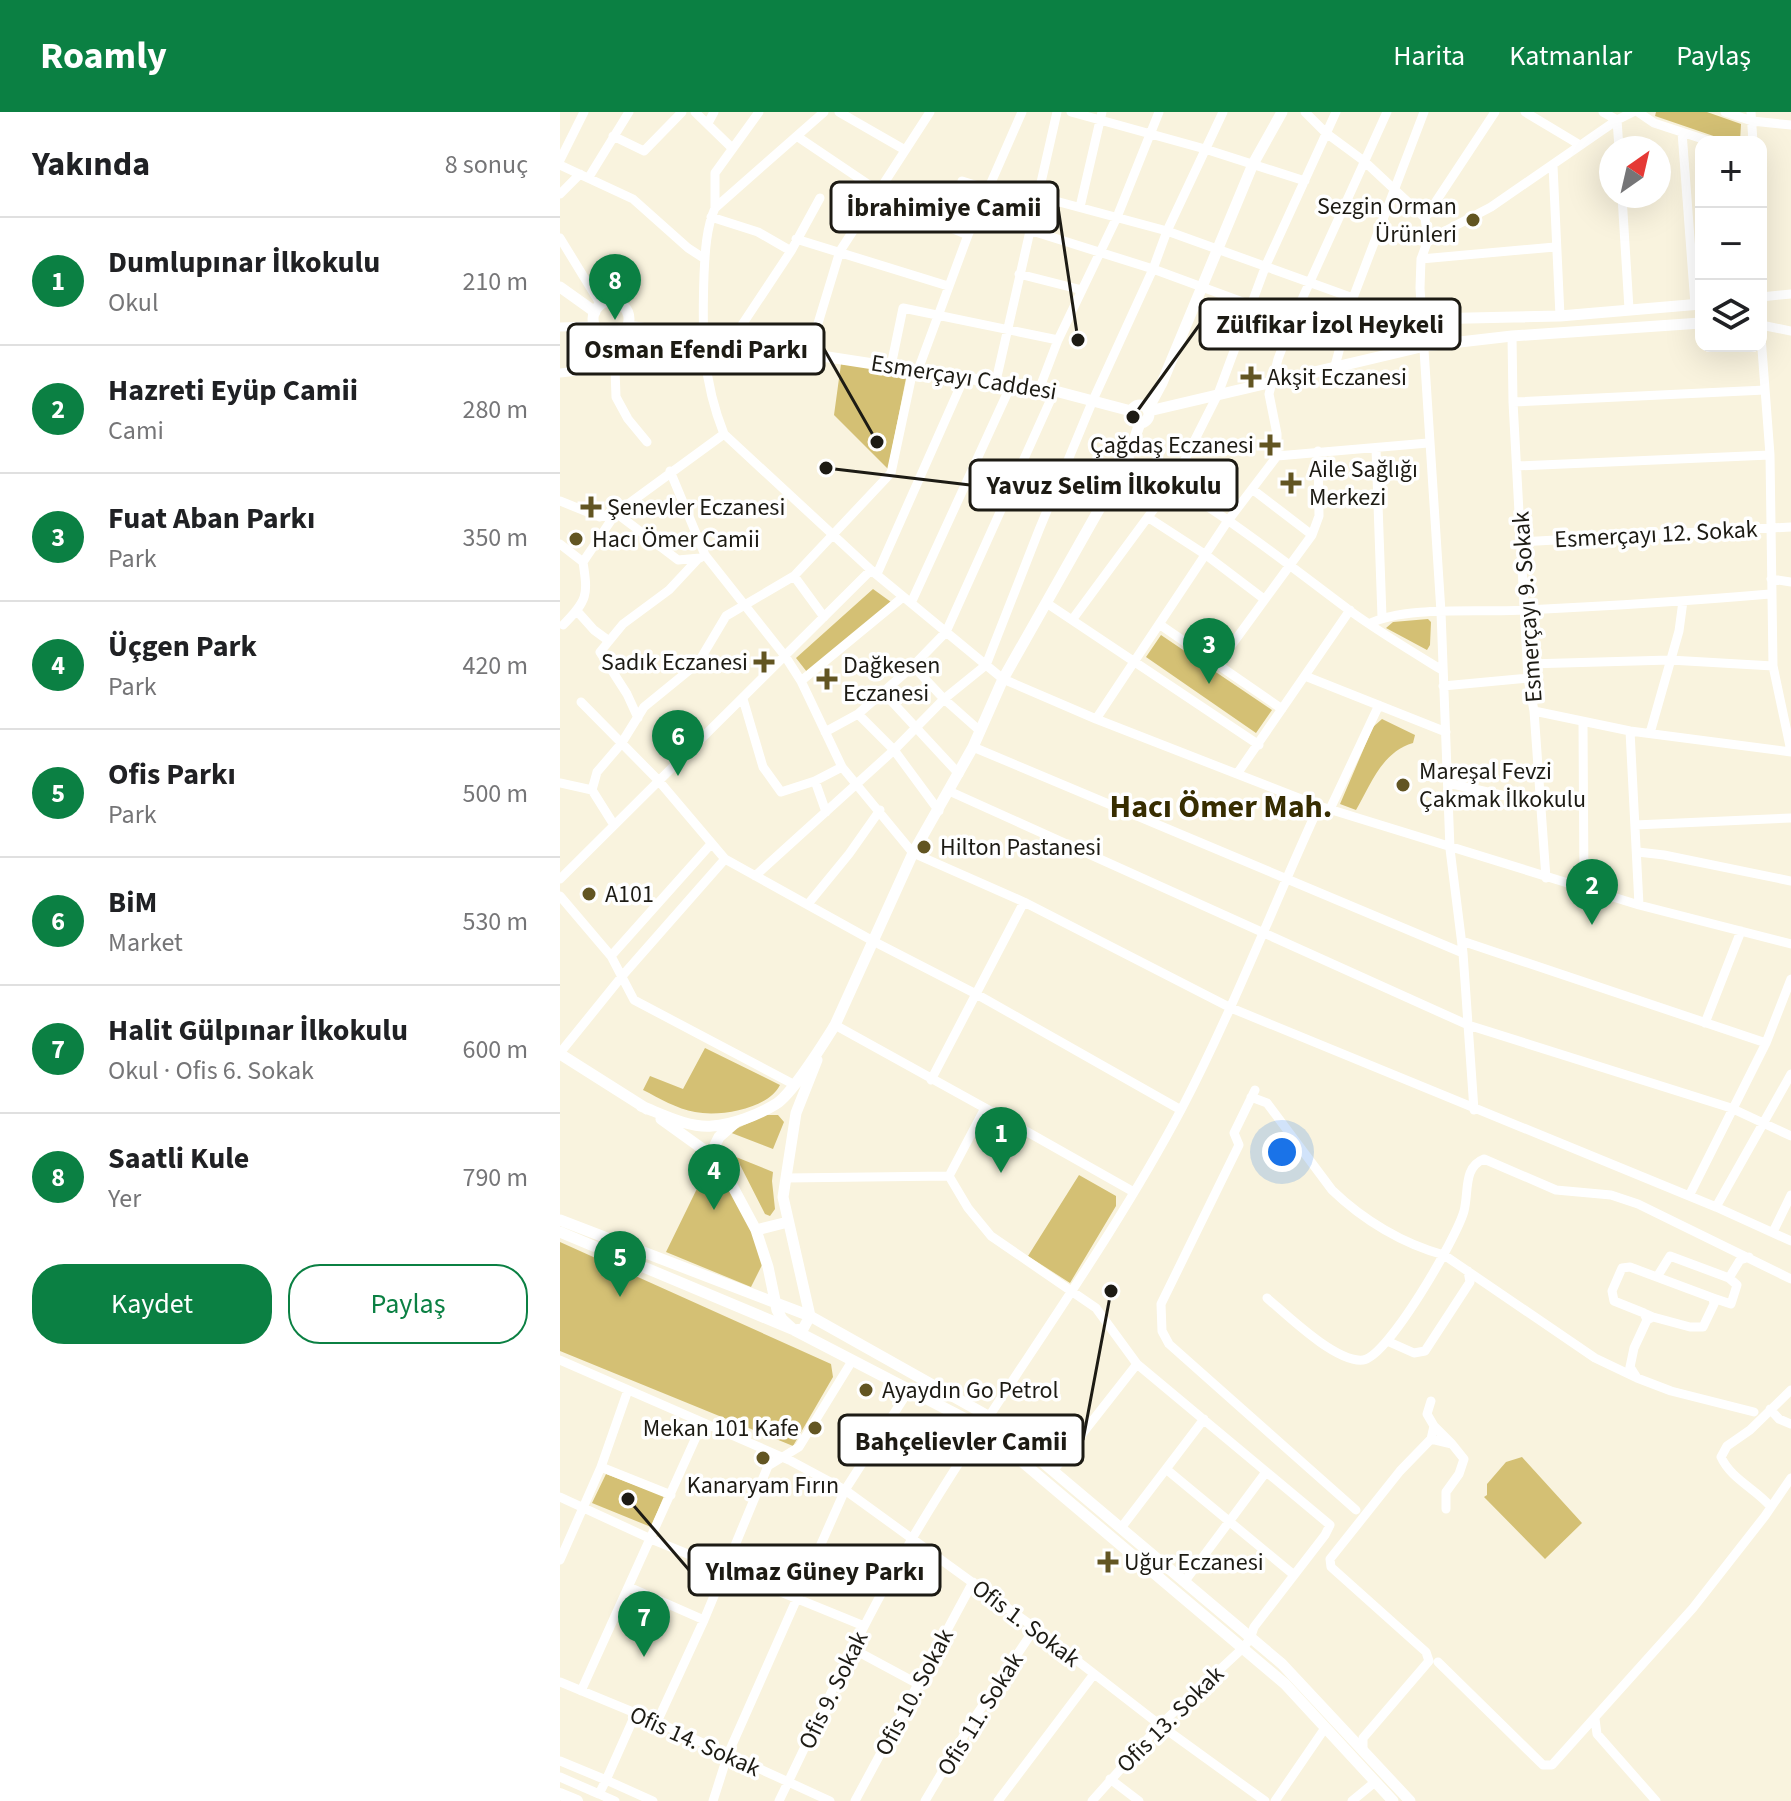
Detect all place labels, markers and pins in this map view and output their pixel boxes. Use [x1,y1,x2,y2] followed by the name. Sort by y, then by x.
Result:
[831,182,1058,232] callout: İbrahimiye Camii
[1317,189,1457,252] place label: Sezgin Orman Ürünleri
[1464,211,1482,229] marker: Sezgin Orman Ürünleri
[589,254,641,320] pin: 8
[1200,299,1460,349] callout: Zülfikar İzol Heykeli
[568,324,824,374] callout: Osman Efendi Parkı
[1267,360,1407,395] place label: Akşit Eczanesi
[1242,368,1260,386] marker: Akşit Eczanesi
[1090,428,1254,463] place label: Çağdaş Eczanesi
[1261,436,1279,454] marker: Çağdaş Eczanesi
[1309,452,1418,515] place label: Aile Sağlığı Merkezi
[970,460,1237,510] callout: Yavuz Selim İlkokulu
[1280,472,1302,494] marker: Aile Sağlığı Merkezi
[607,490,785,525] place label: Şenevler Eczanesi
[582,498,600,516] marker: Şenevler Eczanesi
[592,522,760,557] place label: Hacı Ömer Camii
[567,530,585,548] marker: Hacı Ömer Camii
[1183,618,1235,684] pin: 3
[601,645,748,680] place label: Sadık Eczanesi
[843,648,940,711] place label: Dağkesen Eczanesi
[755,653,773,671] marker: Sadık Eczanesi
[818,670,836,688] marker: Dağkesen Eczanesi
[652,710,704,776] pin: 6
[1419,754,1586,817] place label: Mareşal Fevzi Çakmak İlkokulu
[1394,776,1412,794] marker: Mareşal Fevzi Çakmak İlkokulu
[940,830,1101,865] place label: Hilton Pastanesi
[915,838,933,856] marker: Hilton Pastanesi
[1566,859,1618,925] pin: 2
[605,877,654,912] place label: A101
[580,885,598,903] marker: A101
[975,1107,1027,1173] pin: 1
[688,1144,740,1210] pin: 4
[594,1231,646,1297] pin: 5
[882,1373,1059,1408] place label: Ayaydın Go Petrol
[857,1381,875,1399] marker: Ayaydın Go Petrol
[643,1411,799,1446] place label: Mekan 101 Kafe
[839,1415,1083,1465] callout: Bahçelievler Camii
[806,1419,824,1437] marker: Mekan 101 Kafe
[754,1449,772,1467] marker: Kanaryam Fırın
[687,1468,839,1503] place label: Kanaryam Fırın
[689,1545,940,1595] callout: Yılmaz Güney Parkı
[1124,1545,1264,1580] place label: Uğur Eczanesi
[1099,1553,1117,1571] marker: Uğur Eczanesi
[618,1591,670,1657] pin: 7

